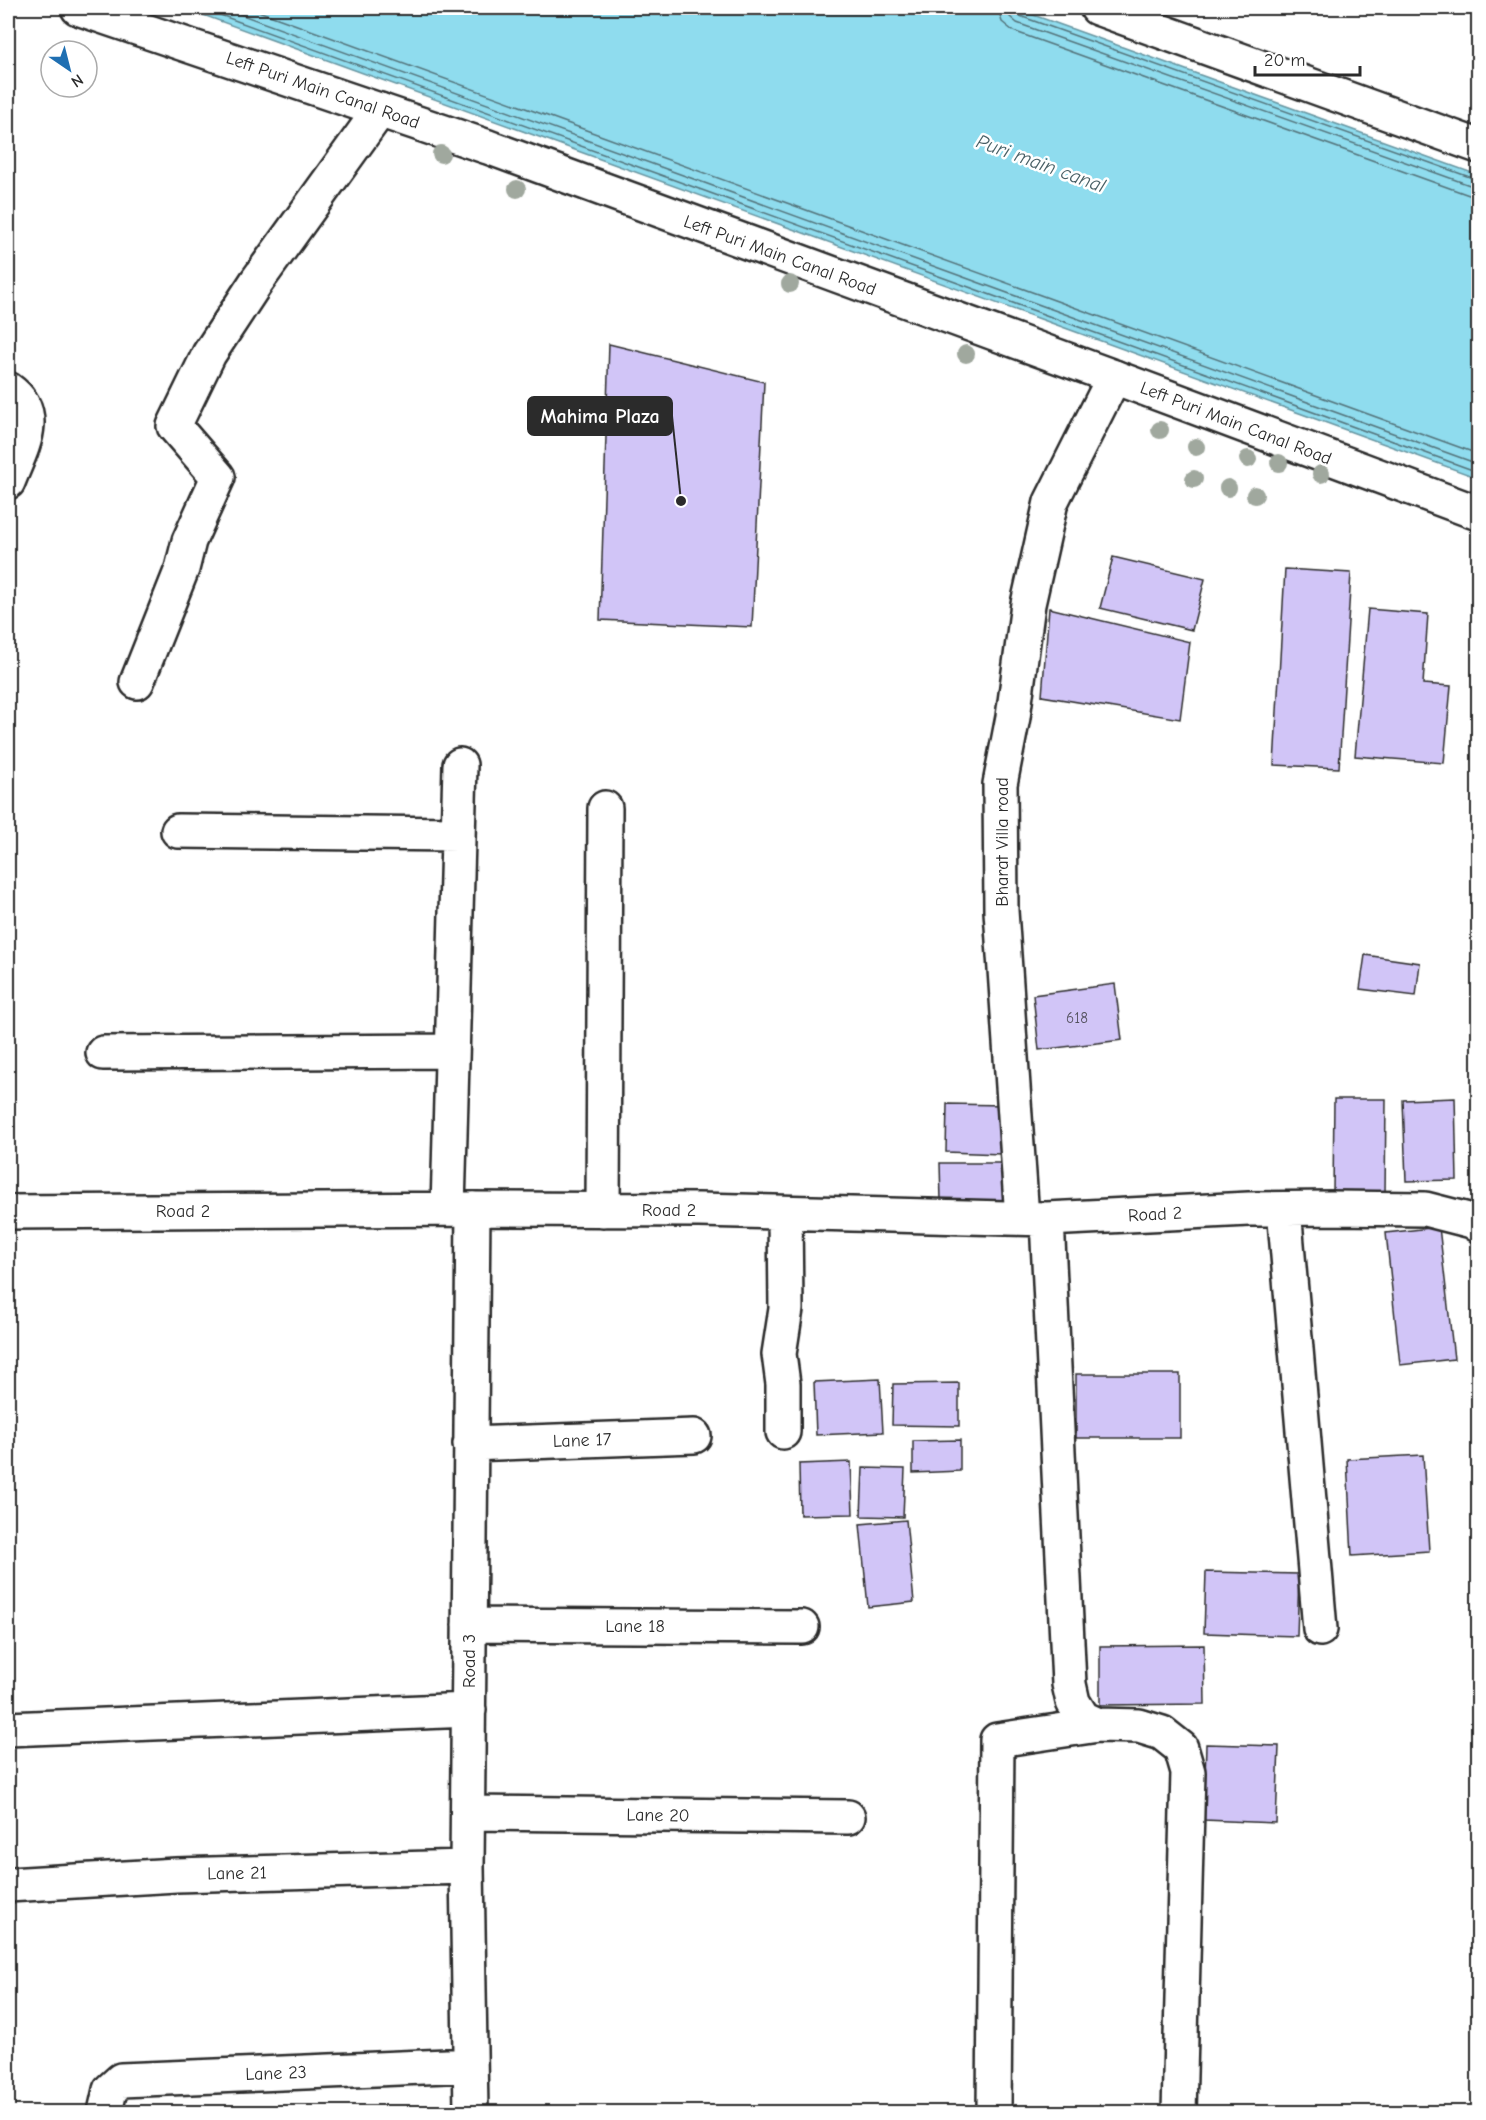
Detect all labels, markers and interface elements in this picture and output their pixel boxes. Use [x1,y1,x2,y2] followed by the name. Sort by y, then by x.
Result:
[39,39,99,99] north arrow
[1255,39,1360,77] scale bar
[223,47,422,133] street label: Left Puri Main Canal Road
[1264,50,1305,71] text: 20 m
[68,70,86,91] text: N
[973,129,1109,198] water label: Puri main canal
[681,211,879,300] street label: Left Puri Main Canal Road
[1137,377,1334,470] street label: Left Puri Main Canal Road
[528,397,672,435] callout: Mahima Plaza
[540,405,660,428] text: Mahima Plaza
[992,777,1013,907] street label: Bharat Villa road
[1066,1009,1088,1027] house number: 618
[642,1200,696,1221] street label: Road 2
[156,1201,210,1222] street label: Road 2
[1127,1203,1183,1226] street label: Road 2
[552,1429,612,1452] street label: Lane 17
[605,1616,665,1637] street label: Lane 18
[459,1634,480,1688] street label: Road 3
[626,1804,690,1827] street label: Lane 20
[207,1862,267,1885] street label: Lane 21
[245,2062,307,2085] street label: Lane 23

